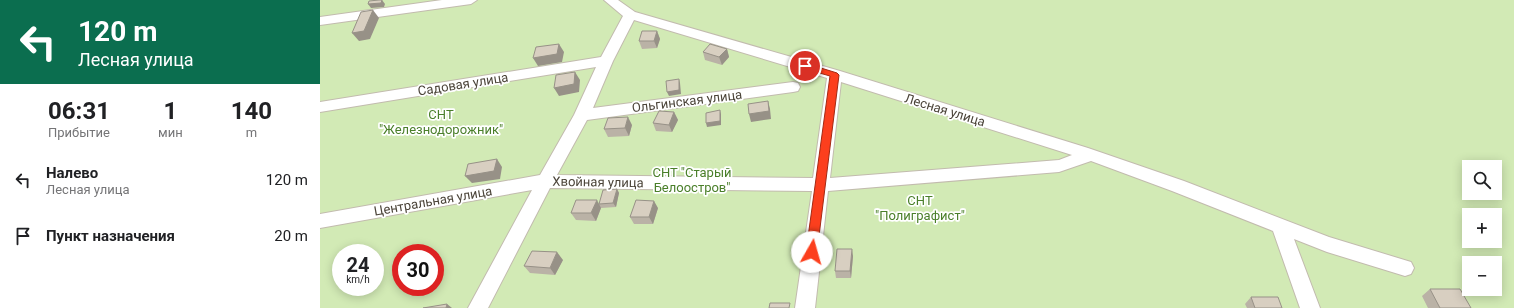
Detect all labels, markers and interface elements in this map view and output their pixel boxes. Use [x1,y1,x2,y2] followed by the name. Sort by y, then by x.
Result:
[78,15,157,48] text: 120 m
[12,16,64,68] icon: left
[78,49,194,70] text: Лесная улица
[788,49,822,83] pin
[794,55,816,77] icon: arrive
[417,69,509,99] street label: Садовая улица
[631,87,743,115] street label: Ольгинская улица
[903,91,987,129] street label: Лесная улица
[48,97,110,125] text: 06:31
[163,97,177,125] text: 1
[231,97,272,125] text: 140
[379,107,503,137] park label: СНТ "Железнодорожник"
[48,125,110,140] text: Прибытие
[158,125,183,140] text: мин
[246,125,257,140] text: m
[1462,160,1502,296] map controls
[1462,160,1502,200] button: search
[46,164,98,182] text: Налево
[652,165,732,195] park label: СНТ "Старый Белоостров"
[12,169,34,191] icon: left
[266,171,308,189] text: 120 m
[552,174,644,190] street label: Хвойная улица
[46,182,130,197] text: Лесная улица
[373,183,493,219] street label: Центральная улица
[875,193,965,223] park label: СНТ "Полиграфист"
[1462,208,1502,248] button: +
[12,225,34,247] icon: arrive
[46,227,175,245] text: Пункт назначения
[274,227,308,245] text: 20 m
[791,231,833,273] position arrow
[392,244,444,296] speed limit sign: 30
[347,253,369,277] text: 24
[1462,256,1502,296] button: −
[346,274,370,285] text: km/h

